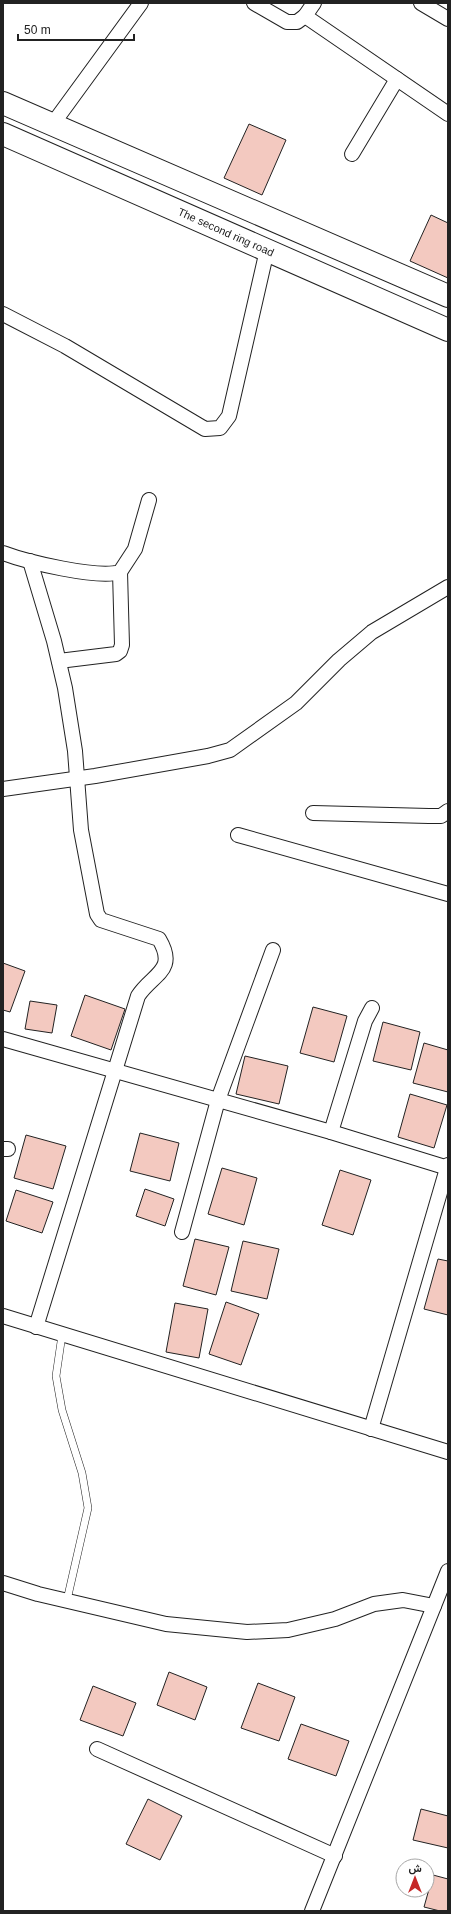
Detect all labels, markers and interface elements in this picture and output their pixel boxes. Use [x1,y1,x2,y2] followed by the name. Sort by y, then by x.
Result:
[18,16,134,42] scale bar
[24,23,51,37] text: 50 m
[176,205,276,259] street label: The second ring road
[395,1858,435,1898] north arrow
[408,1862,422,1875] text: ش

